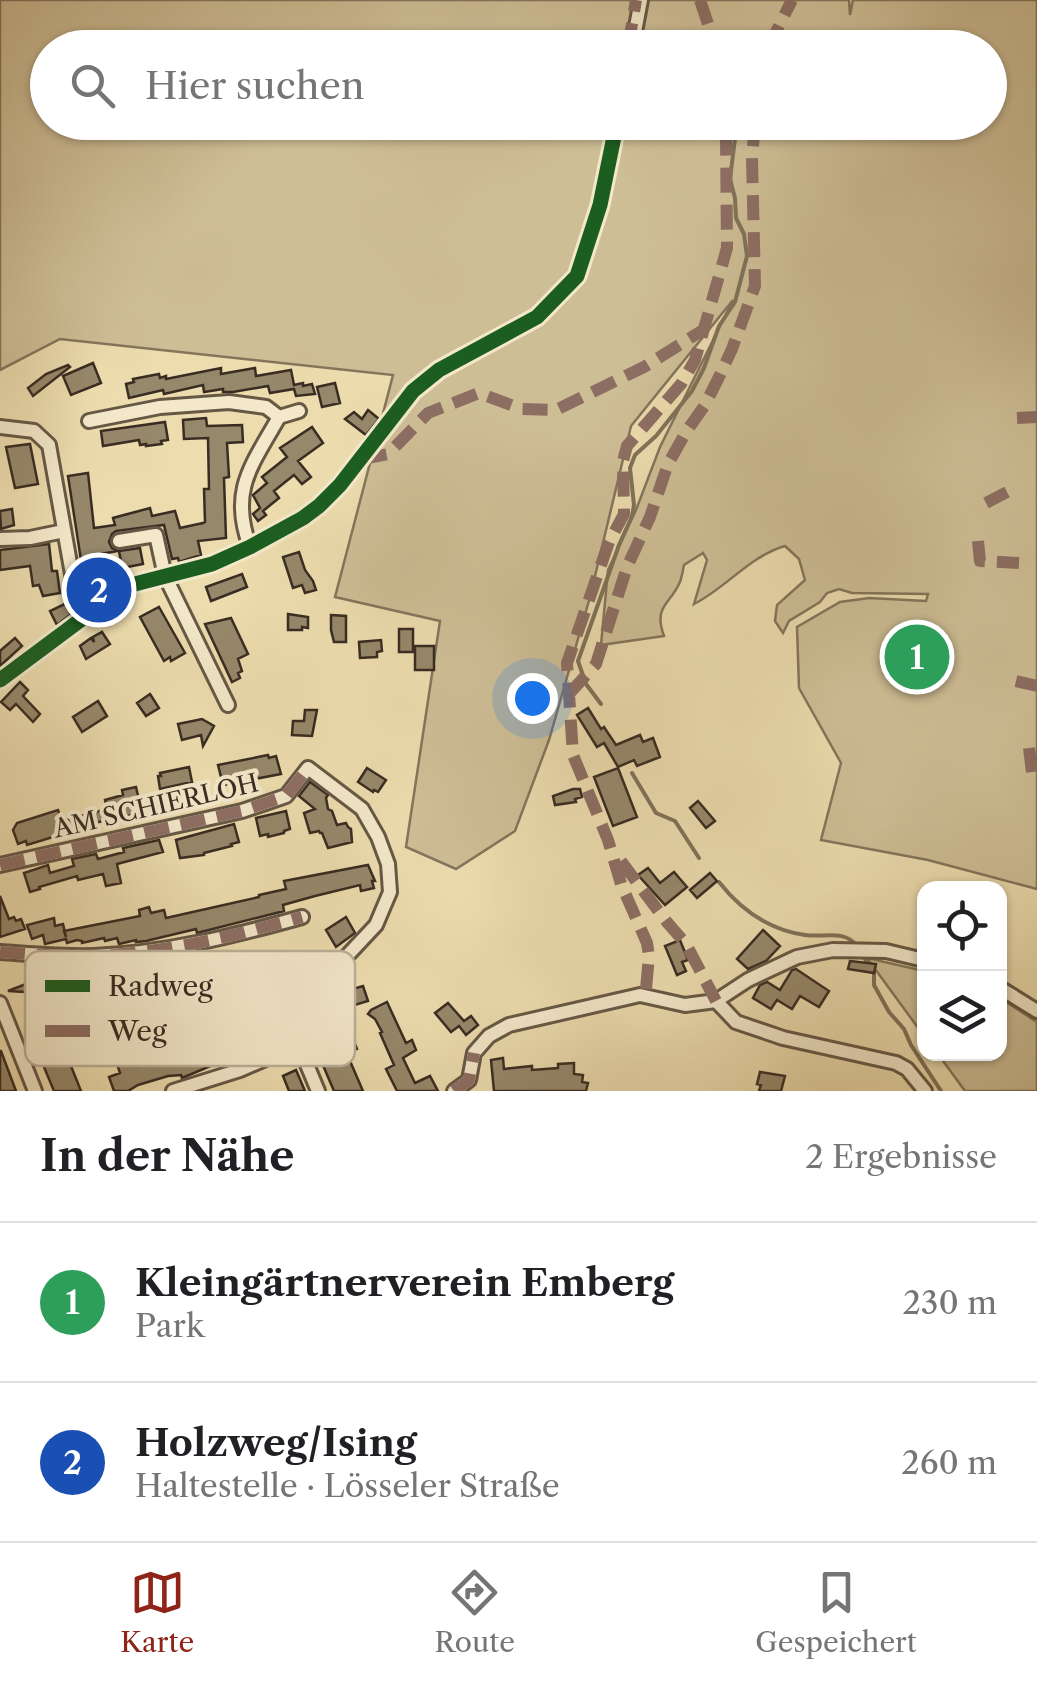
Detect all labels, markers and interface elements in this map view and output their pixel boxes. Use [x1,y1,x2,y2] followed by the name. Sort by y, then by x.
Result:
[30,30,1007,140] search box
[65,58,120,113] icon: search
[145,62,365,109] text: Hier suchen
[66,552,132,628] pin: 2
[884,620,950,694] pin: 1
[507,673,558,724] your location
[50,767,261,845] street label: AM SCHIERLOH
[917,881,1007,1061] map controls
[917,881,1007,971] button: locate
[25,951,355,1066] legend
[108,969,213,1003] text: Radweg
[917,971,1007,1061] button: layers
[107,1014,167,1048] text: Weg
[40,1130,294,1182] text: In der Nähe
[805,1137,997,1176] text: 2 Ergebnisse
[135,1259,674,1306] text: Kleingärtnerverein Emberg
[65,1283,80,1322] text: 1
[902,1283,997,1322] text: 230 m
[135,1306,205,1345] text: Park
[135,1419,417,1466] text: Holzweg/Ising
[63,1443,82,1482] text: 2
[901,1443,997,1482] text: 260 m
[135,1466,560,1505] text: Haltestelle · Lösseler Straße
[120,1565,194,1659] tab: Karte
[435,1565,515,1659] tab: Route
[755,1565,917,1659] tab: Gespeichert

